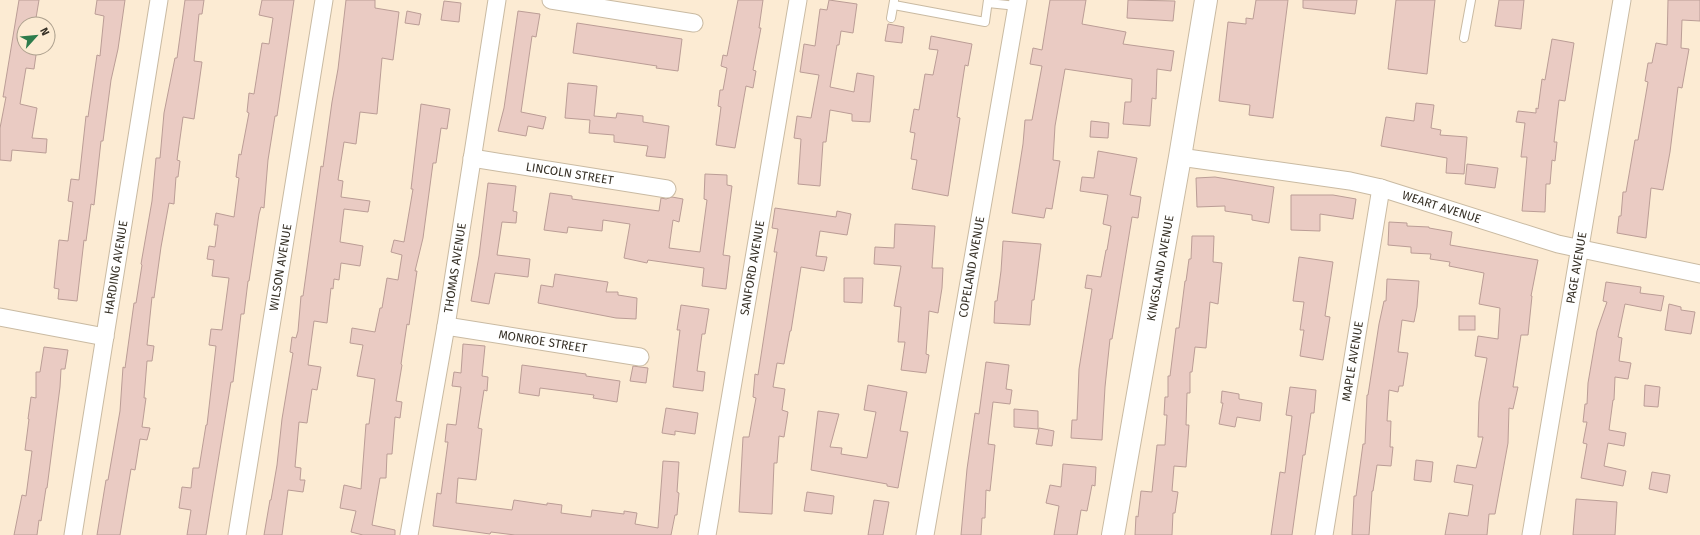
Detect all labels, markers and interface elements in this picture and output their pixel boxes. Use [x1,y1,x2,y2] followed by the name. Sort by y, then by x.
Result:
[16,16,56,56] north arrow
[37,25,52,38] text: N
[525,160,615,188] street label: LINCOLN STREET
[1400,188,1483,226] street label: WEART AVENUE
[1144,214,1177,322] street label: KINGSLAND AVENUE
[956,215,987,319] street label: COPELAND AVENUE
[102,219,130,315] street label: HARDING AVENUE
[737,219,767,316] street label: SANFORD AVENUE
[441,222,469,314] street label: THOMAS AVENUE
[267,223,294,312] street label: WILSON AVENUE
[1563,231,1589,305] street label: PAGE AVENUE
[1339,320,1366,403] street label: MAPLE AVENUE
[497,327,589,356] street label: MONROE STREET

